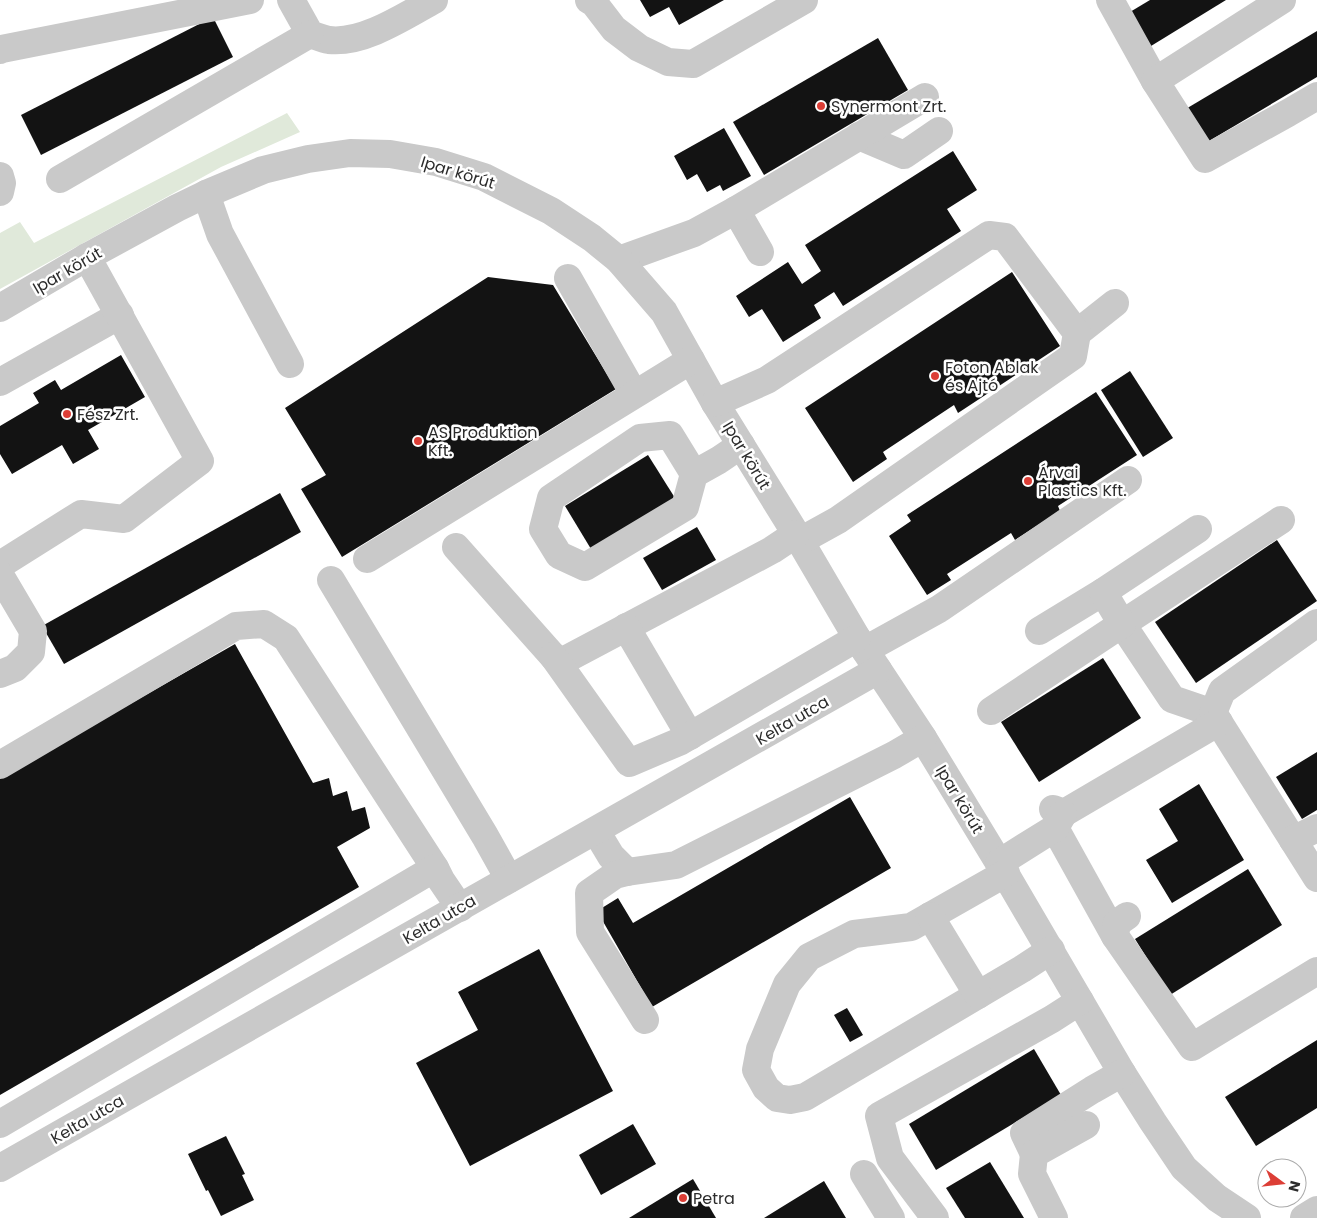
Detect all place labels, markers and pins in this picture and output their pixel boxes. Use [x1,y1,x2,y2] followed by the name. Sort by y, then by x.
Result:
[831,95,946,118] place label: Synermont Zrt.
[815,100,827,112] marker: Synermont Zrt.
[945,356,1039,397] place label: Foton Ablak és Ajtó
[929,370,941,382] marker: Foton Ablak és Ajtó
[77,403,139,426] place label: Fész Zrt.
[61,408,73,420] marker: Fész Zrt.
[428,421,537,462] place label: AS Produktion Kft.
[412,435,424,447] marker: AS Produktion Kft.
[1038,461,1127,502] place label: Árvai Plastics Kft.
[1022,475,1034,487] marker: Árvai Plastics Kft.
[693,1187,735,1210] place label: Petra
[677,1192,689,1204] marker: Petra

